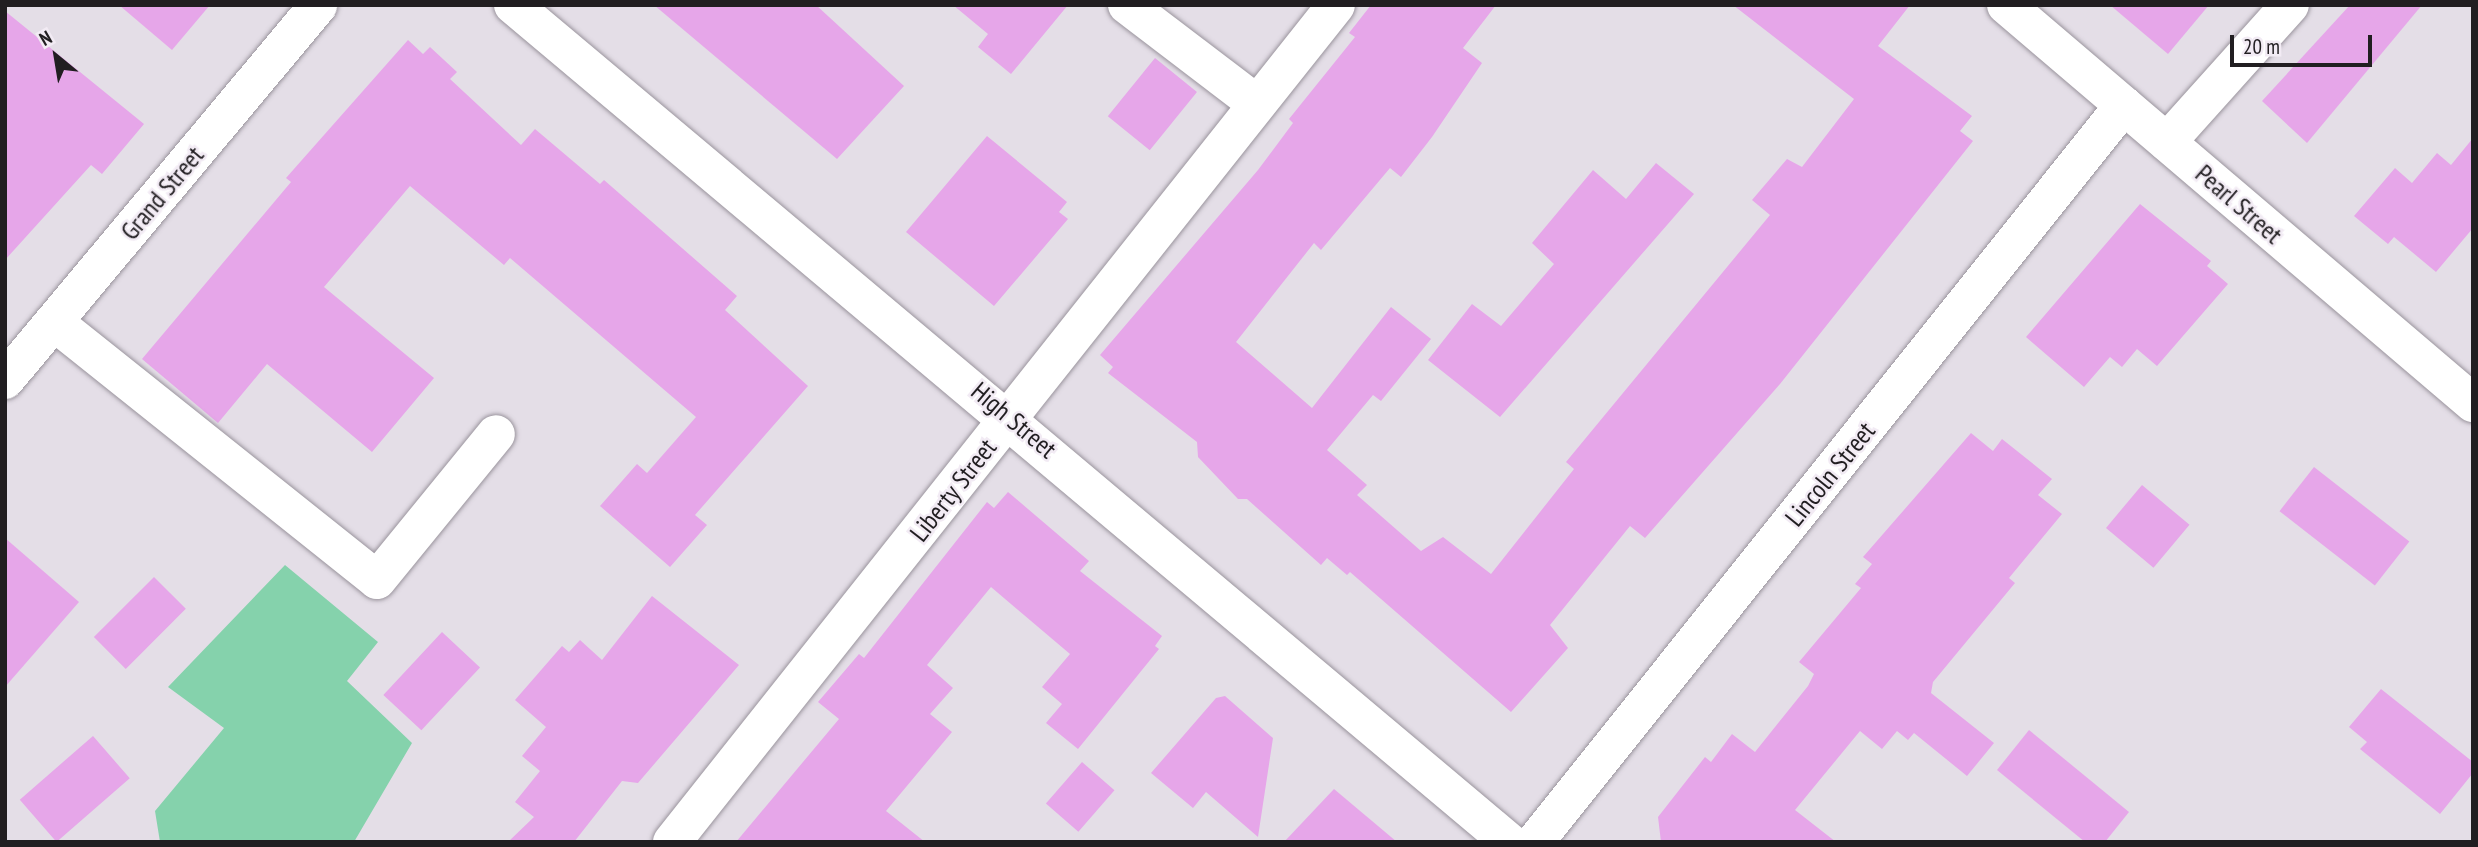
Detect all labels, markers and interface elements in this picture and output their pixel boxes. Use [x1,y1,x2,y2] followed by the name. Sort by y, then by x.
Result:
[21,21,91,91] north arrow
[2233,21,2375,65] scale bar
[35,25,56,51] text: N
[2243,33,2280,60] text: 20 m
[114,140,210,246] street label: Grand Street
[2189,158,2289,250] street label: Pearl Street
[965,375,1063,465] street label: High Street
[1779,416,1881,532] street label: Lincoln Street
[903,432,1003,548] street label: Liberty Street

